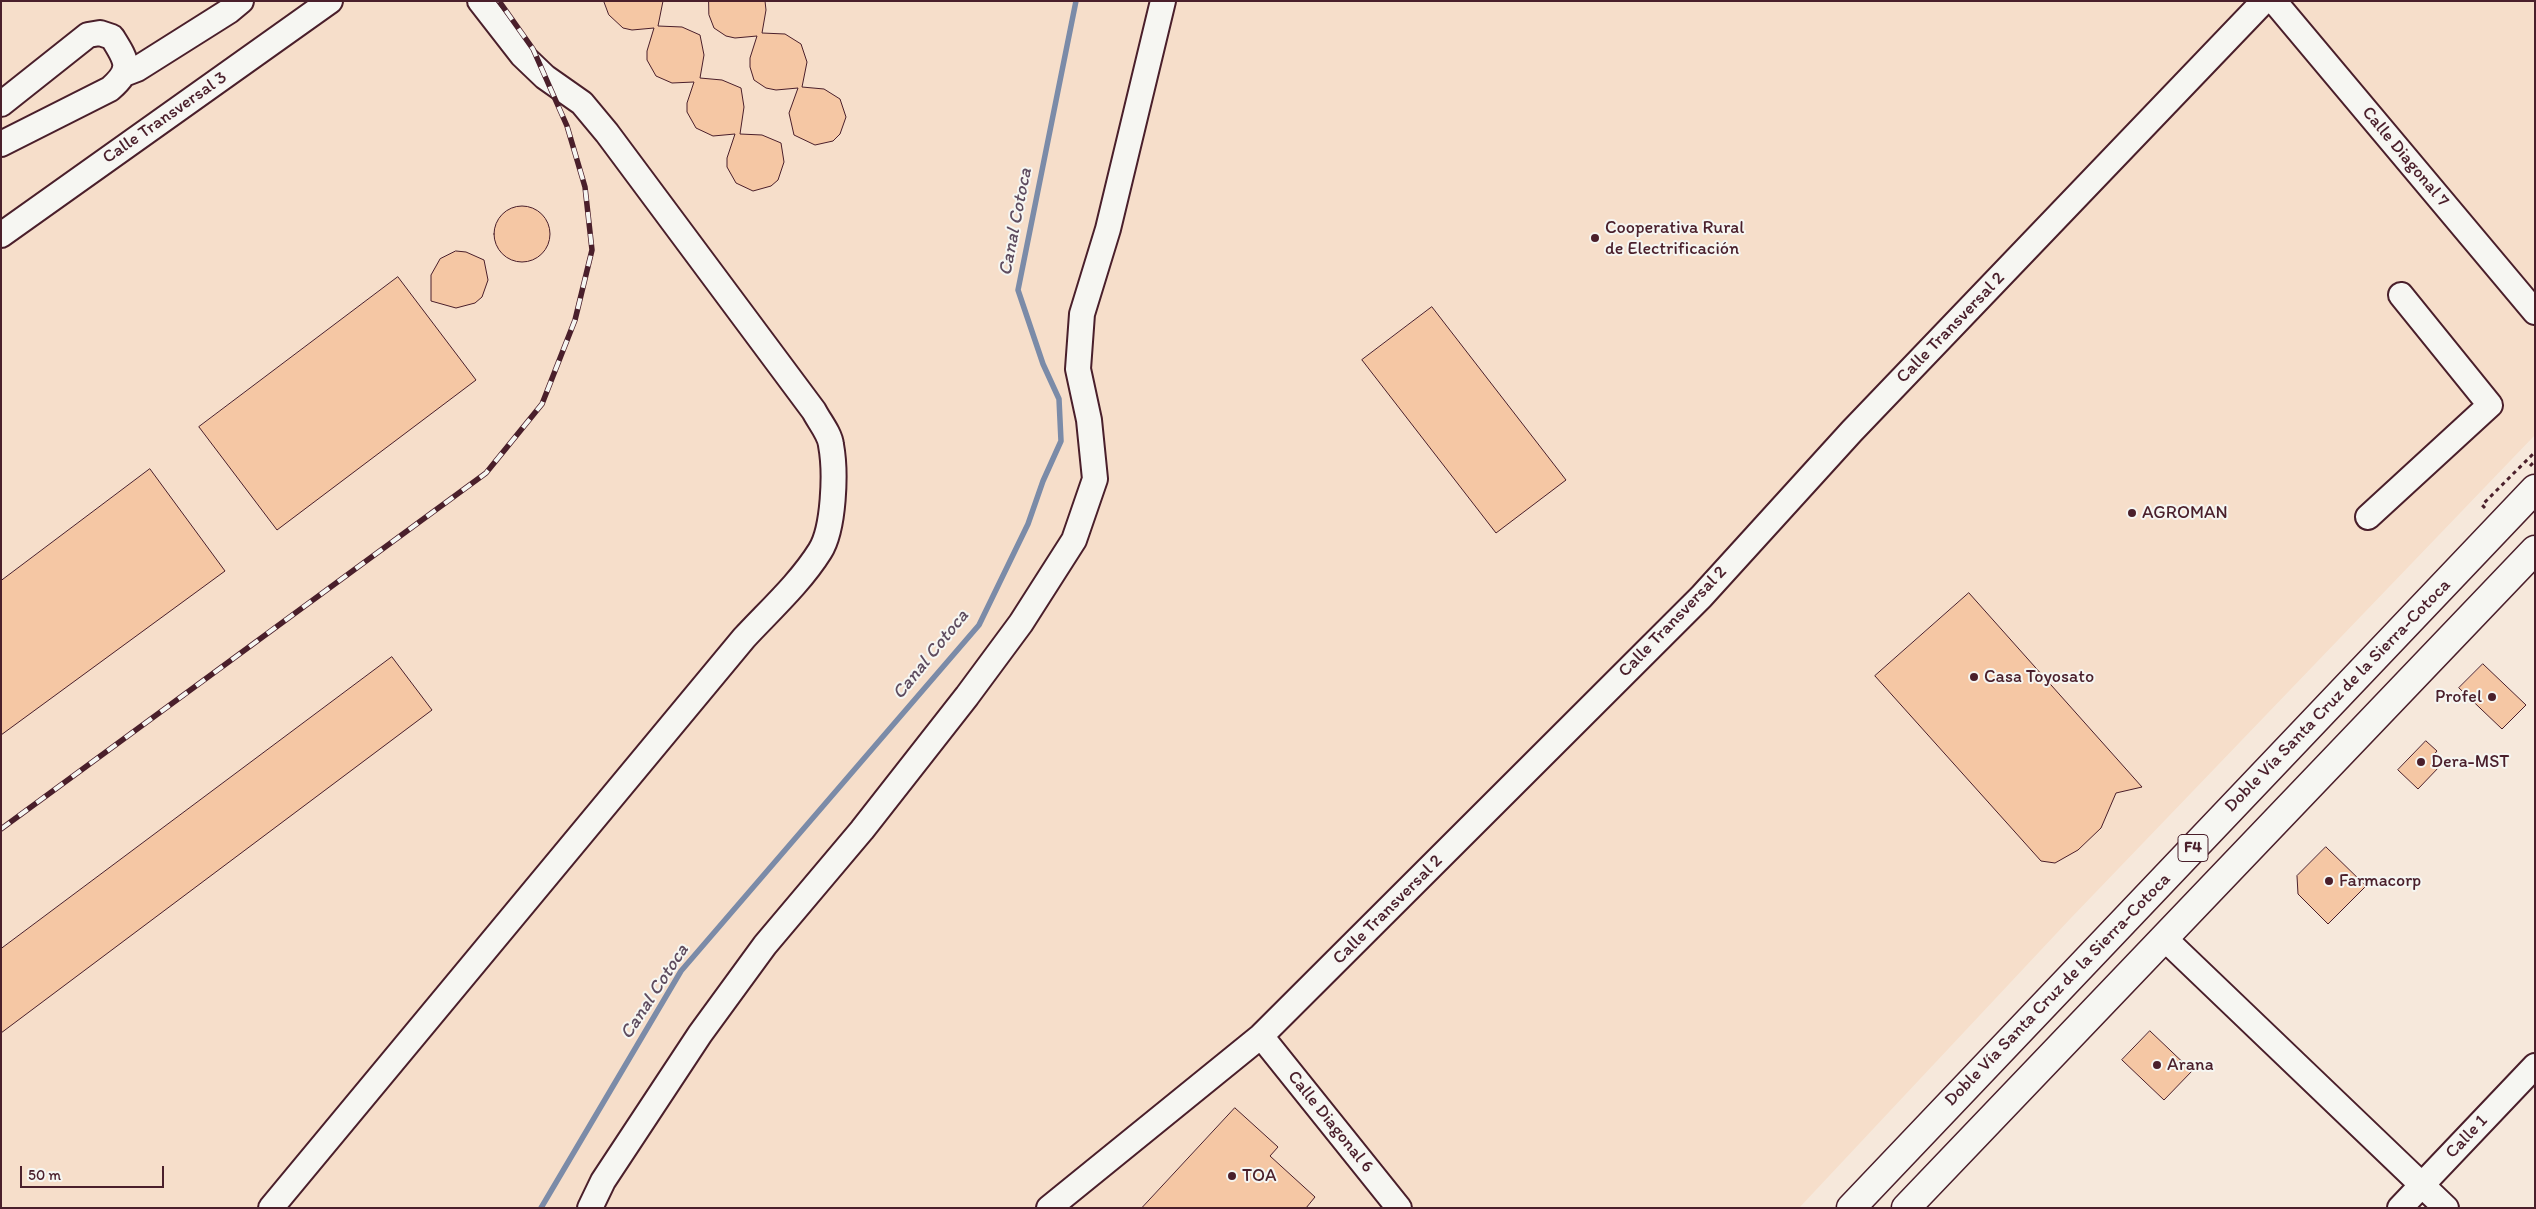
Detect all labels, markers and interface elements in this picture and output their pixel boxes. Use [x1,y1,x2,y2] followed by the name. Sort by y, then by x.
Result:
[99,67,231,169] street label: Calle Transversal 3
[2357,102,2453,212] street label: Calle Diagonal 7
[994,166,1038,278] water label: Canal Cotoca
[1605,217,1744,260] place label: Cooperativa Rural de Electrificación
[1589,232,1601,244] marker: Cooperativa Rural de Electrificación
[1892,268,2010,388] street label: Calle Transversal 2
[2142,502,2228,524] place label: AGROMAN
[2126,507,2138,519] marker: AGROMAN
[1614,562,1732,682] street label: Calle Transversal 2
[2220,575,2456,817] street label: Doble Vía Santa Cruz de la Sierra-Cotoca
[888,605,974,705] water label: Canal Cotoca
[1984,666,2094,688] place label: Casa Toyosato
[1968,671,1980,683] marker: Casa Toyosato
[2435,686,2482,708] place label: Profel
[2486,691,2498,703] marker: Profel
[2431,751,2509,773] place label: Dera-MST
[2415,756,2427,768] marker: Dera-MST
[2178,834,2208,861] road number: F4
[1329,851,1447,969] street label: Calle Transversal 2
[1940,869,2176,1111] street label: Doble Vía Santa Cruz de la Sierra-Cotoca
[2339,870,2421,892] place label: Farmacorp
[2323,875,2335,887] marker: Farmacorp
[616,940,694,1044] water label: Canal Cotoca
[2167,1054,2213,1076] place label: Arana
[2151,1059,2163,1071] marker: Arana
[1282,1067,1378,1177] street label: Calle Diagonal 6
[2441,1111,2493,1163] street label: Calle 1
[22,1156,166,1188] scale bar
[1242,1165,1277,1187] place label: TOA
[28,1166,61,1184] text: 50 m
[1226,1170,1238,1182] marker: TOA

